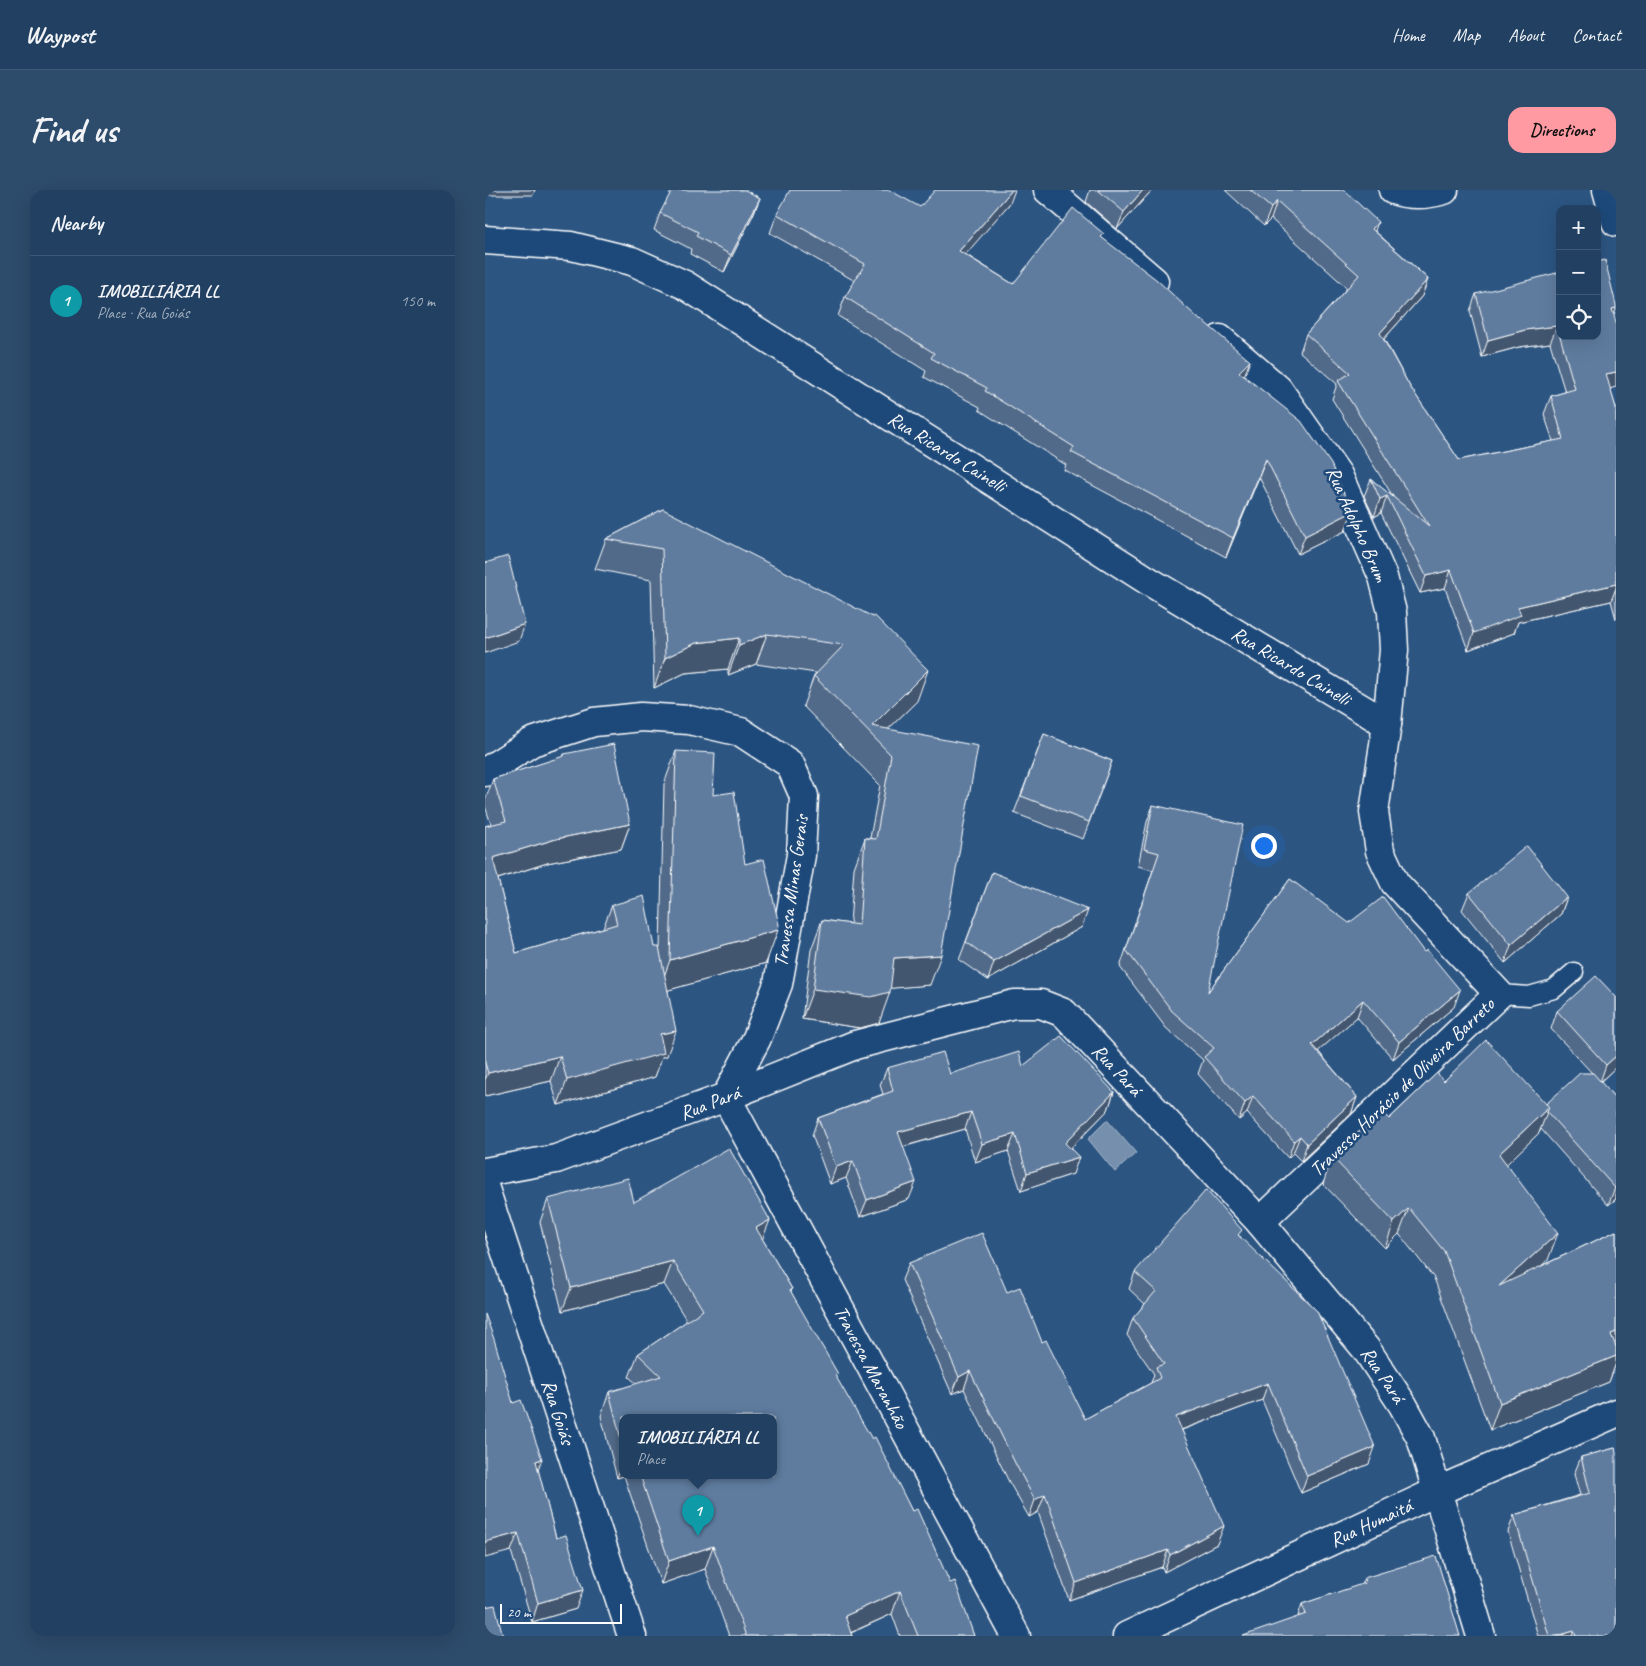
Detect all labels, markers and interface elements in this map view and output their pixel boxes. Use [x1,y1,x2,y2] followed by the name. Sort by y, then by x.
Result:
[25,20,95,50] text: Waypost
[1392,24,1425,46] text: Home
[1453,24,1480,46] text: Map
[1508,24,1544,46] text: About
[1572,24,1621,46] text: Contact
[1508,107,1616,153] button: Directions
[30,108,117,153] text: Find us
[1556,205,1601,340] map controls
[1556,205,1601,250] button: +
[50,210,103,236] text: Nearby
[1556,250,1601,295] button: −
[97,279,219,303] text: IMOBILIÁRIA LL
[62,291,70,311] text: 1
[401,291,435,311] text: 150 m
[1556,295,1601,340] button: locate
[97,303,189,323] text: Place · Rua Goiás
[883,406,1012,499] street label: Rua Ricardo Cainelli
[1320,462,1394,586] street label: Rua Adolpho Brum
[1227,621,1357,712] street label: Rua Ricardo Cainelli
[768,811,814,969] street label: Travessa Minas Gerais
[1251,833,1277,859] your location
[1304,991,1500,1182] street label: Travessa Horácio de Oliveira Barreto
[1086,1038,1149,1103] street label: Rua Pará
[676,1079,746,1126] street label: Rua Pará
[828,1301,914,1434] street label: Travessa Maranhão
[1355,1342,1412,1410] street label: Rua Pará
[536,1376,581,1450] street label: Rua Goiás
[619,1414,777,1479] popup
[637,1425,759,1449] text: IMOBILIÁRIA LL
[637,1449,665,1469] text: Place
[1326,1492,1418,1553] street label: Rua Humaitá
[682,1495,714,1536] pin: 1
[500,1601,623,1624] scale bar
[507,1604,531,1621] text: 20 m

